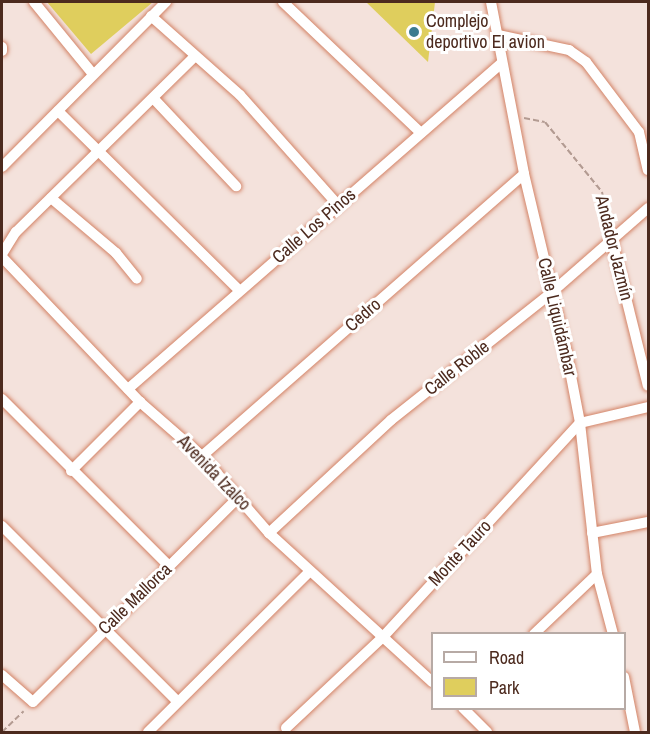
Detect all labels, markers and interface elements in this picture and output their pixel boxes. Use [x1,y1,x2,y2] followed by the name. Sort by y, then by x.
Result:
[426,11,545,54] place label: Complejo deportivo El avion
[407,25,421,39] marker: Complejo deportivo El avion
[268,184,360,268] street label: Calle Los Pinos
[591,193,637,303] street label: Andador Jazmín
[533,256,581,378] street label: Calle Liquidámbar
[341,294,385,336] street label: Cedro
[420,336,494,400] street label: Calle Roble
[173,431,255,515] street label: Avenida Izalco
[424,516,496,590] street label: Monte Tauro
[94,559,176,639] street label: Calle Mallorca
[431,632,626,710] legend
[489,645,524,670] text: Road
[489,675,519,700] text: Park

